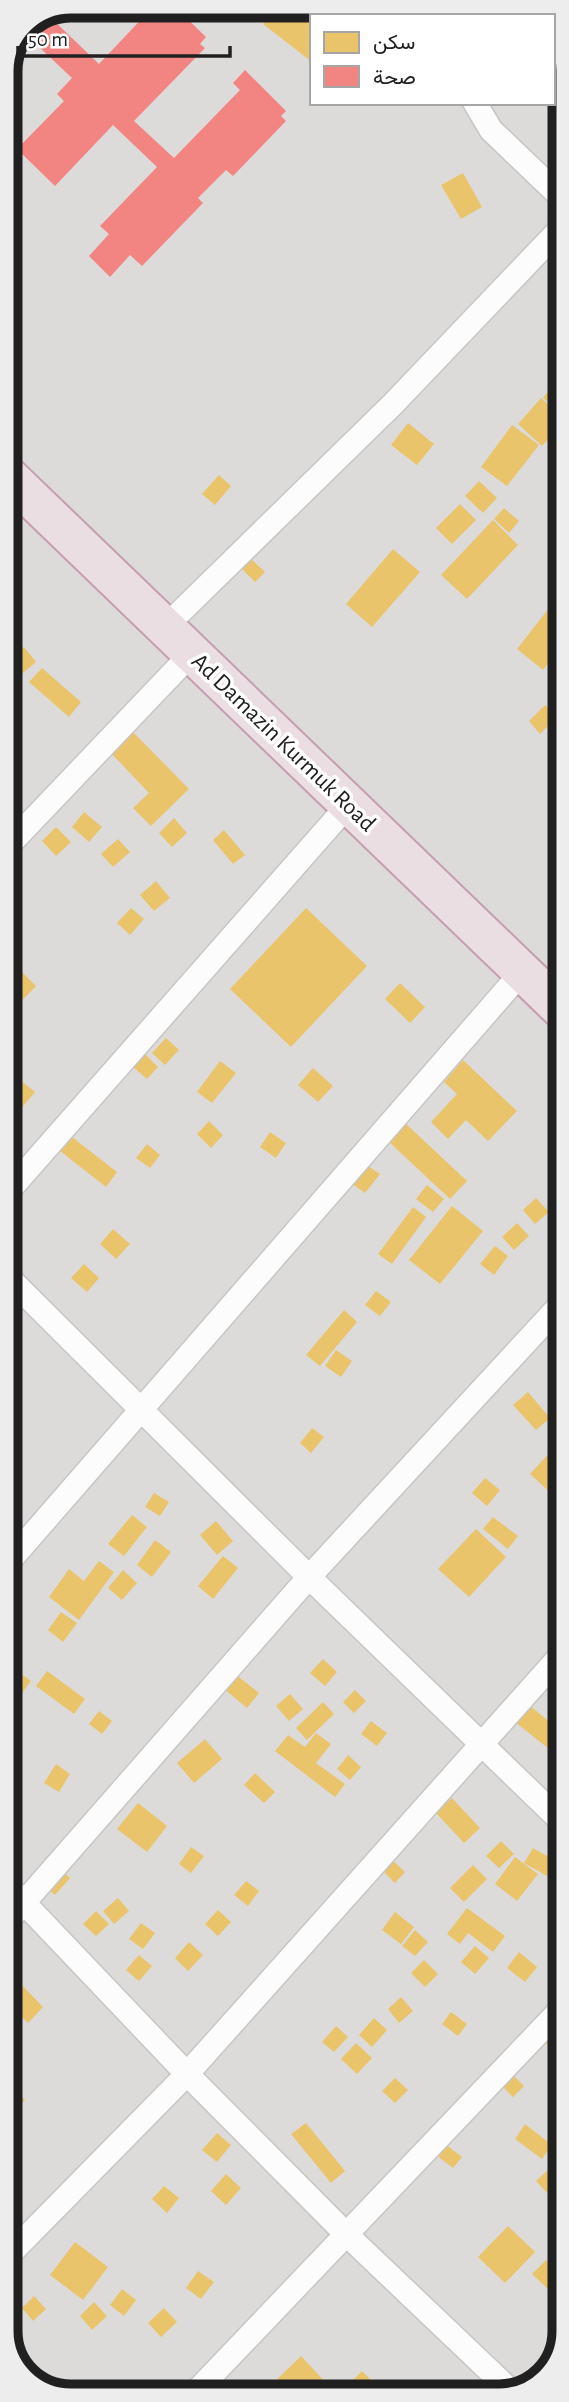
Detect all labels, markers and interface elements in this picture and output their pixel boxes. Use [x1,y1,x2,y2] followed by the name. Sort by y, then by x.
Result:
[18,14,229,58] scale bar
[310,14,555,105] legend
[28,29,68,50] text: 50 m
[373,32,415,54] text: سكن
[373,67,416,88] text: صحة
[187,649,380,836] street label: Ad Damazin Kurmuk Road

